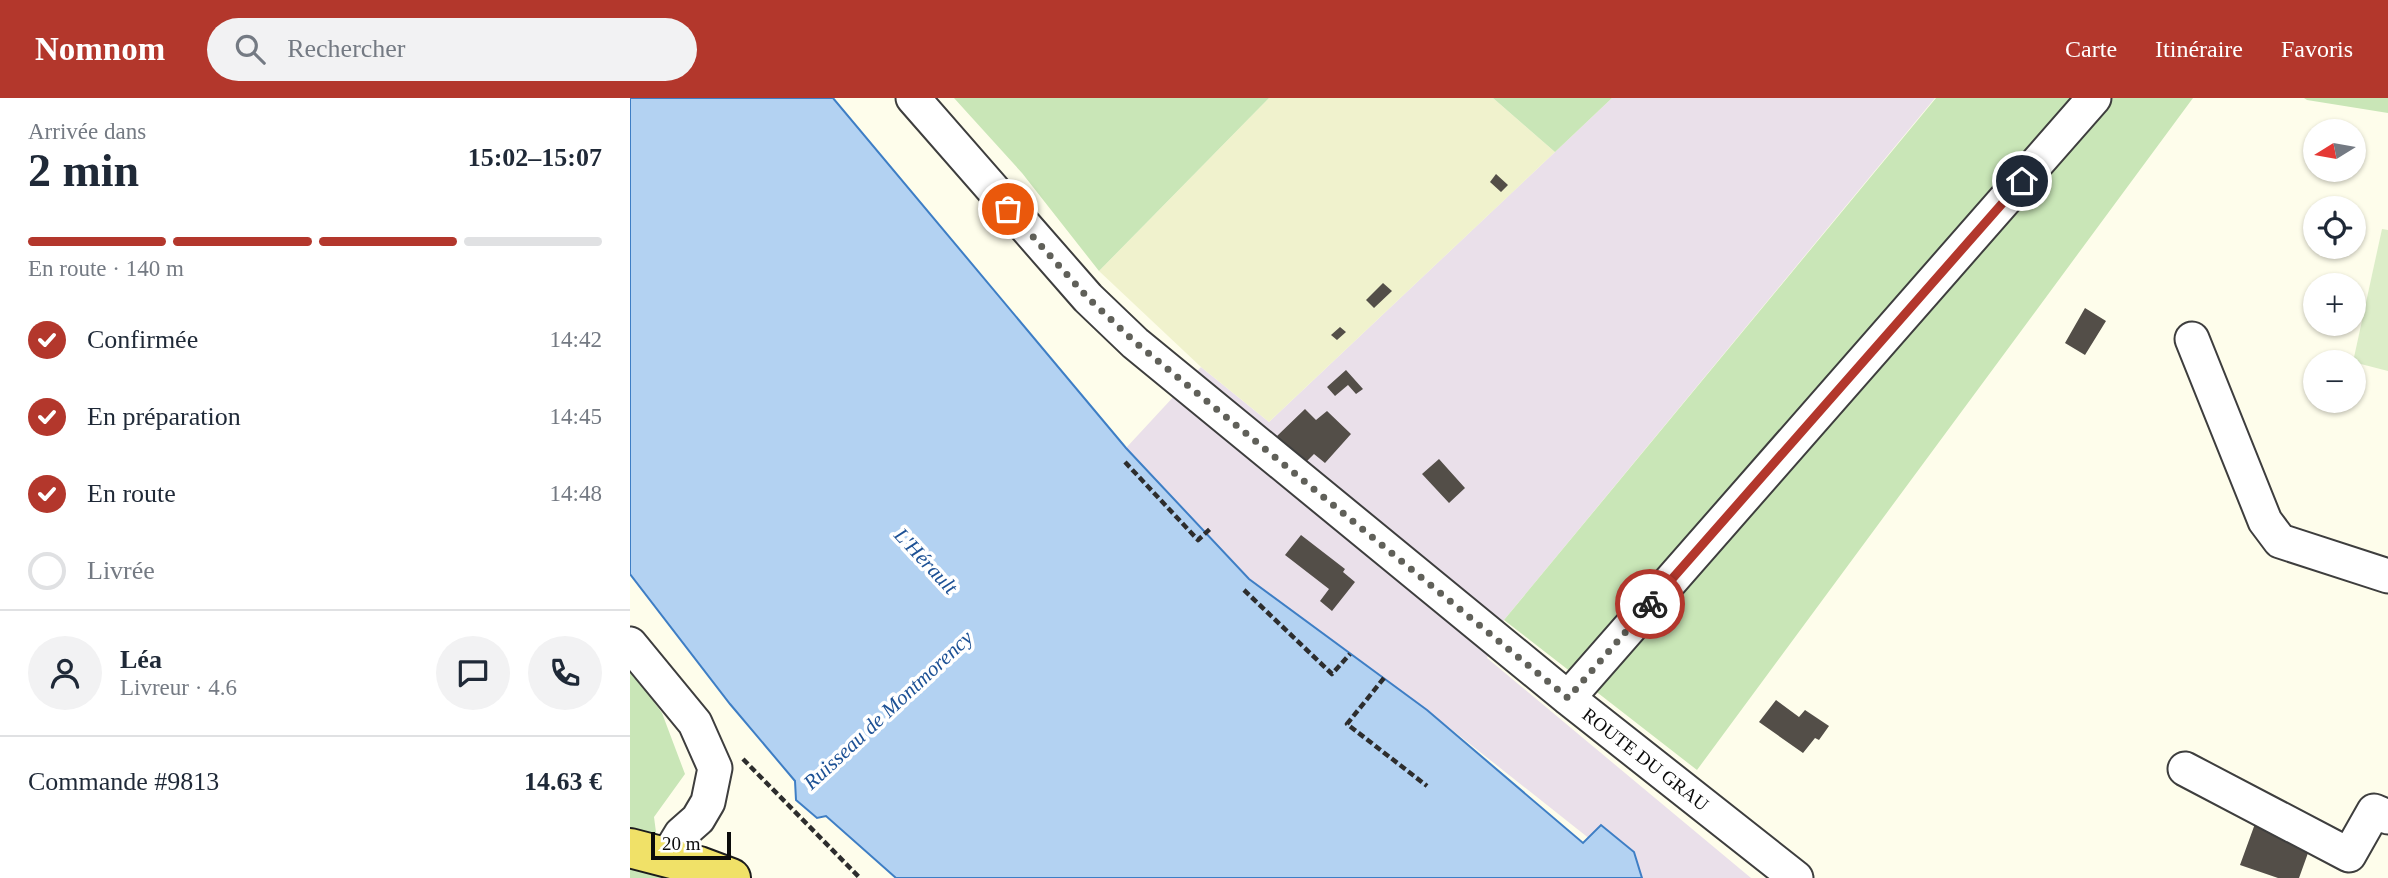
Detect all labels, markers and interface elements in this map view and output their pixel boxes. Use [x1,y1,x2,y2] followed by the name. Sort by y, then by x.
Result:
[207,18,697,81] search box
[231,30,269,68] icon: search
[35,31,165,67] text: Nomnom
[287,34,406,63] text: Rechercher
[2065,36,2117,62] text: Carte
[2155,36,2243,62] text: Itinéraire
[2281,36,2353,62] text: Favoris
[28,119,146,144] text: Arrivée dans
[2303,119,2366,182] north arrow
[2303,119,2366,413] map controls
[468,143,602,172] text: 15:02–15:07
[28,145,139,196] text: 2 min
[1992,151,2052,211] pin
[2003,162,2041,200] icon: home
[978,179,1038,239] pin
[989,190,1027,228] icon: bag
[2303,196,2366,259] button: locate
[28,256,184,281] text: En route · 140 m
[2303,273,2366,336] button: +
[28,321,66,359] icon: check
[87,325,198,354] text: Confirmée
[550,327,602,352] text: 14:42
[2303,350,2366,413] button: −
[28,398,66,436] icon: check
[87,402,241,431] text: En préparation
[550,404,602,429] text: 14:45
[28,475,66,513] icon: check
[87,479,176,508] text: En route
[550,481,602,506] text: 14:48
[889,522,963,600] water label: L'Hérault
[87,556,155,585] text: Livrée
[1615,569,1685,639] courier
[1631,585,1669,623] icon: bike
[798,625,978,795] water label: Ruisseau de Montmorency
[28,636,102,710] button: person
[436,636,510,710] button: chat
[528,636,602,710] button: phone
[120,645,162,674] text: Léa
[120,675,237,700] text: Livreur · 4.6
[1579,704,1713,815] street label: ROUTE DU GRAU
[28,767,219,796] text: Commande #9813
[524,767,602,796] text: 14.63 €
[651,829,732,861] scale bar
[662,833,701,854] text: 20 m

